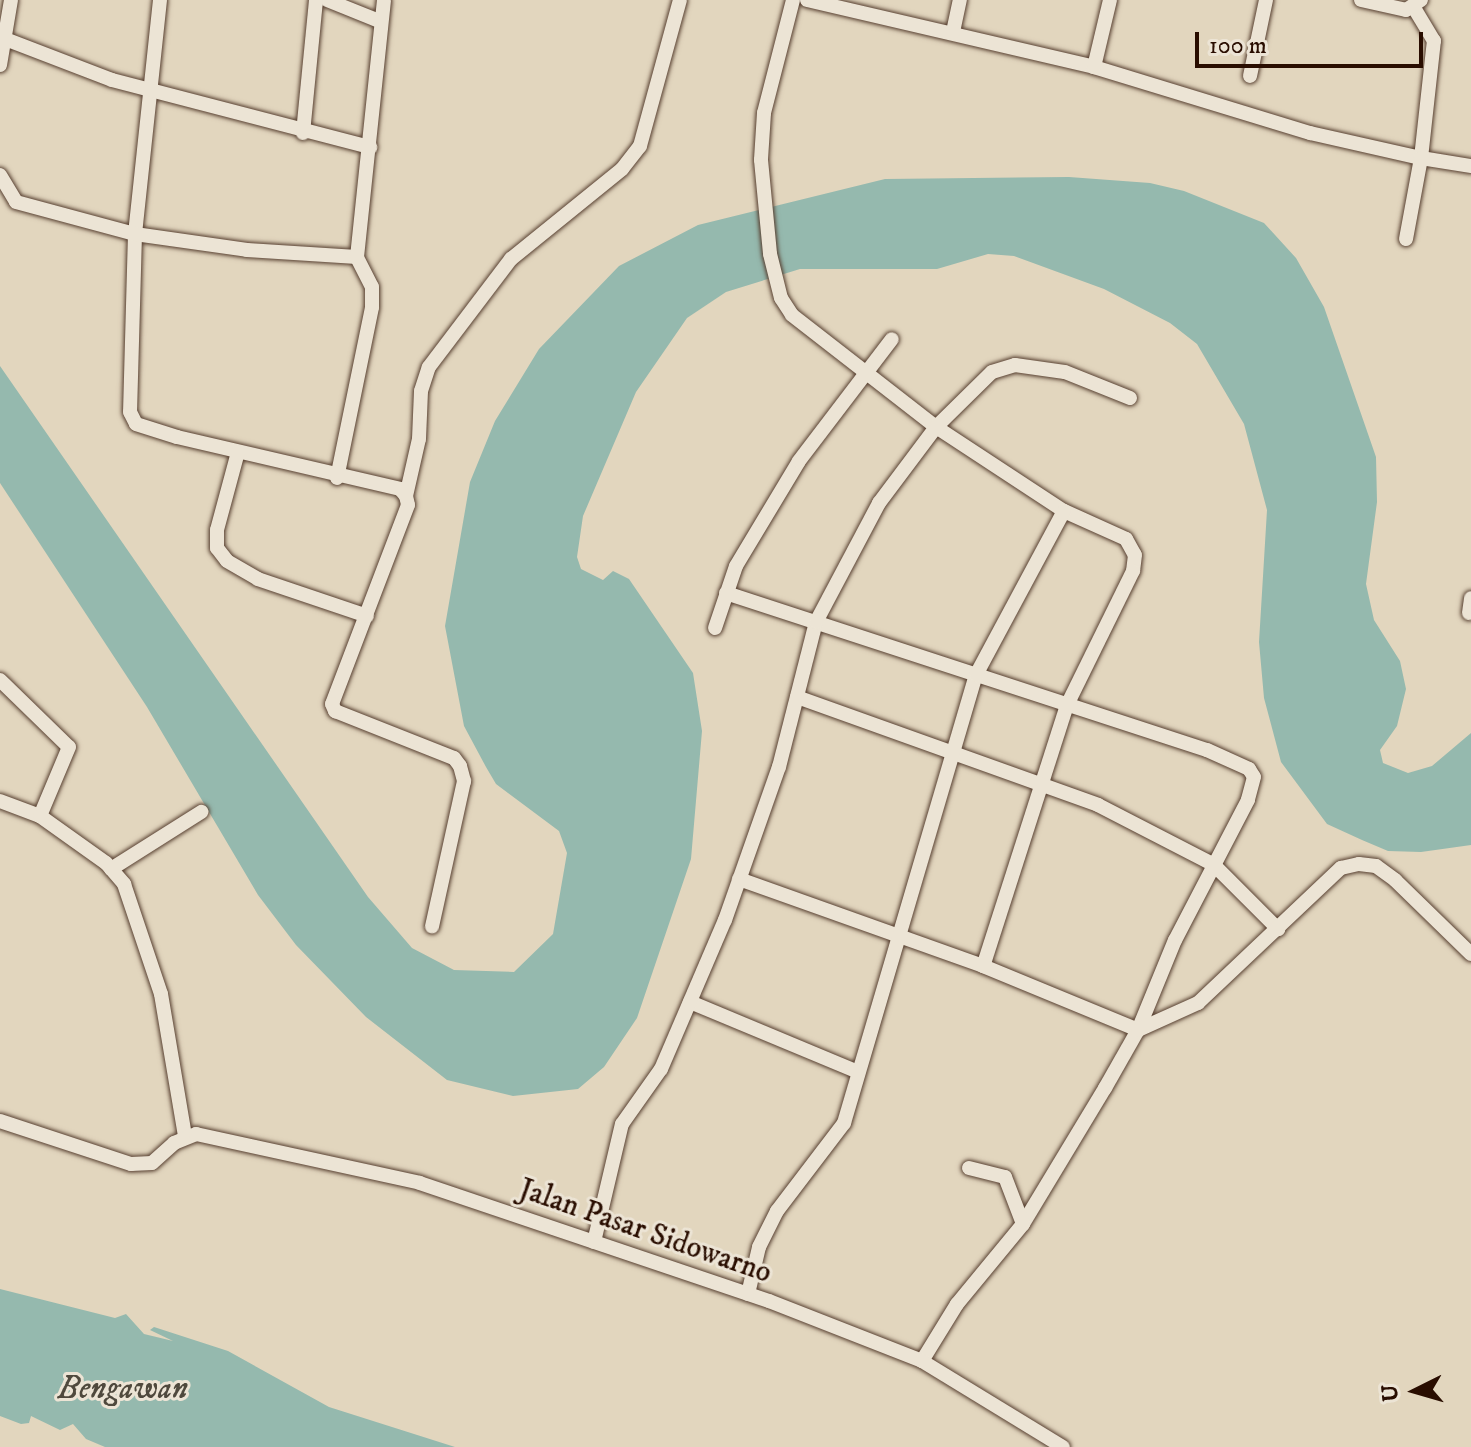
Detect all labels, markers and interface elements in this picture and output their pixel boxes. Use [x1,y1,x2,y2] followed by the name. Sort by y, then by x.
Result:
[1199,16,1427,66] scale bar
[1209,31,1267,61] text: 100 m
[514,1172,776,1292] street label: Jalan Pasar Sidowarno
[1375,1351,1455,1431] north arrow
[58,1370,188,1408] water label: Bengawan
[1376,1383,1405,1403] text: U

